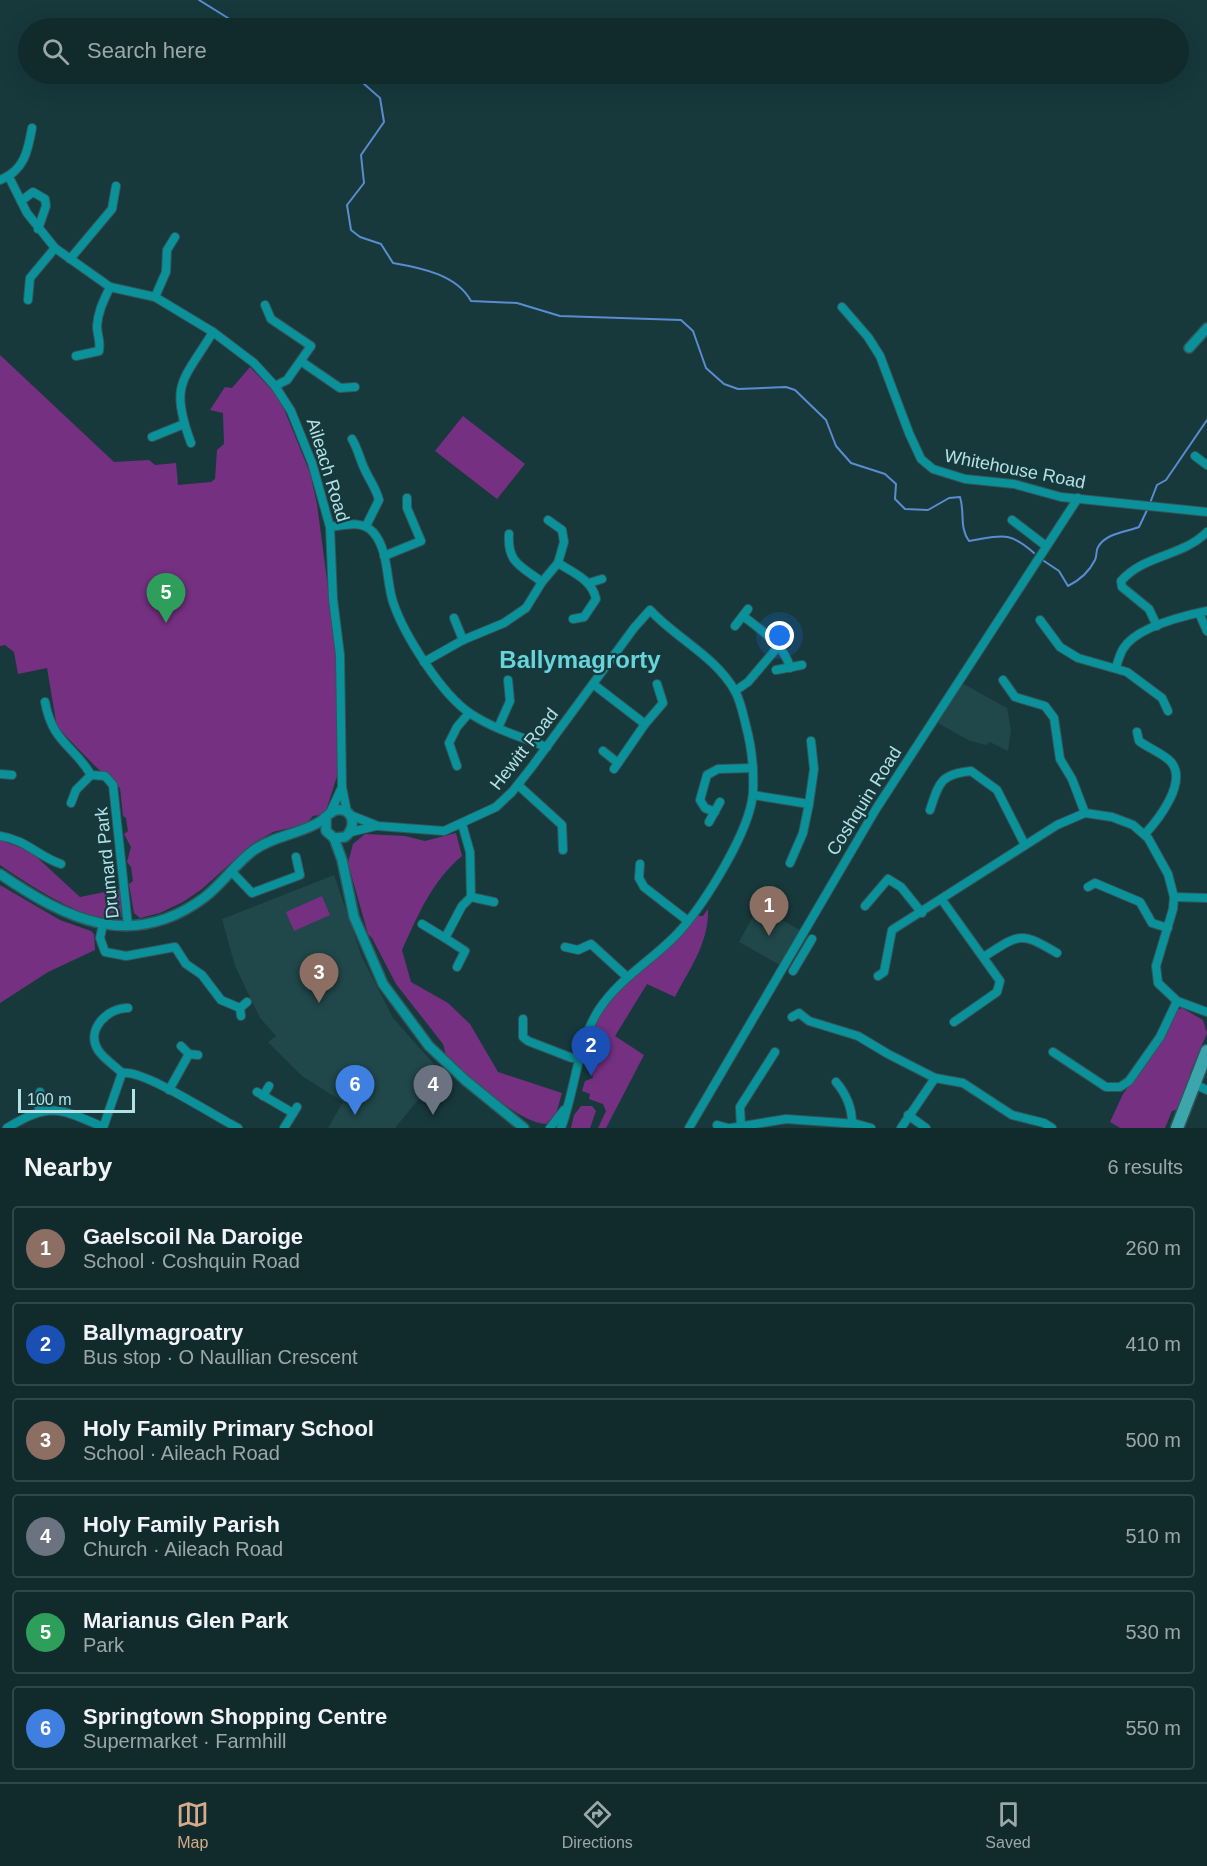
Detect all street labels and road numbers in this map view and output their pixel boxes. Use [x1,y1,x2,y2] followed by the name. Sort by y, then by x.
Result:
[303,416,353,524] street label: Aileach Road
[943,446,1087,492] street label: Whitehouse Road
[486,704,562,794] street label: Hewitt Road
[823,743,905,859] street label: Coshquin Road
[91,805,123,920] street label: Drumard Park

